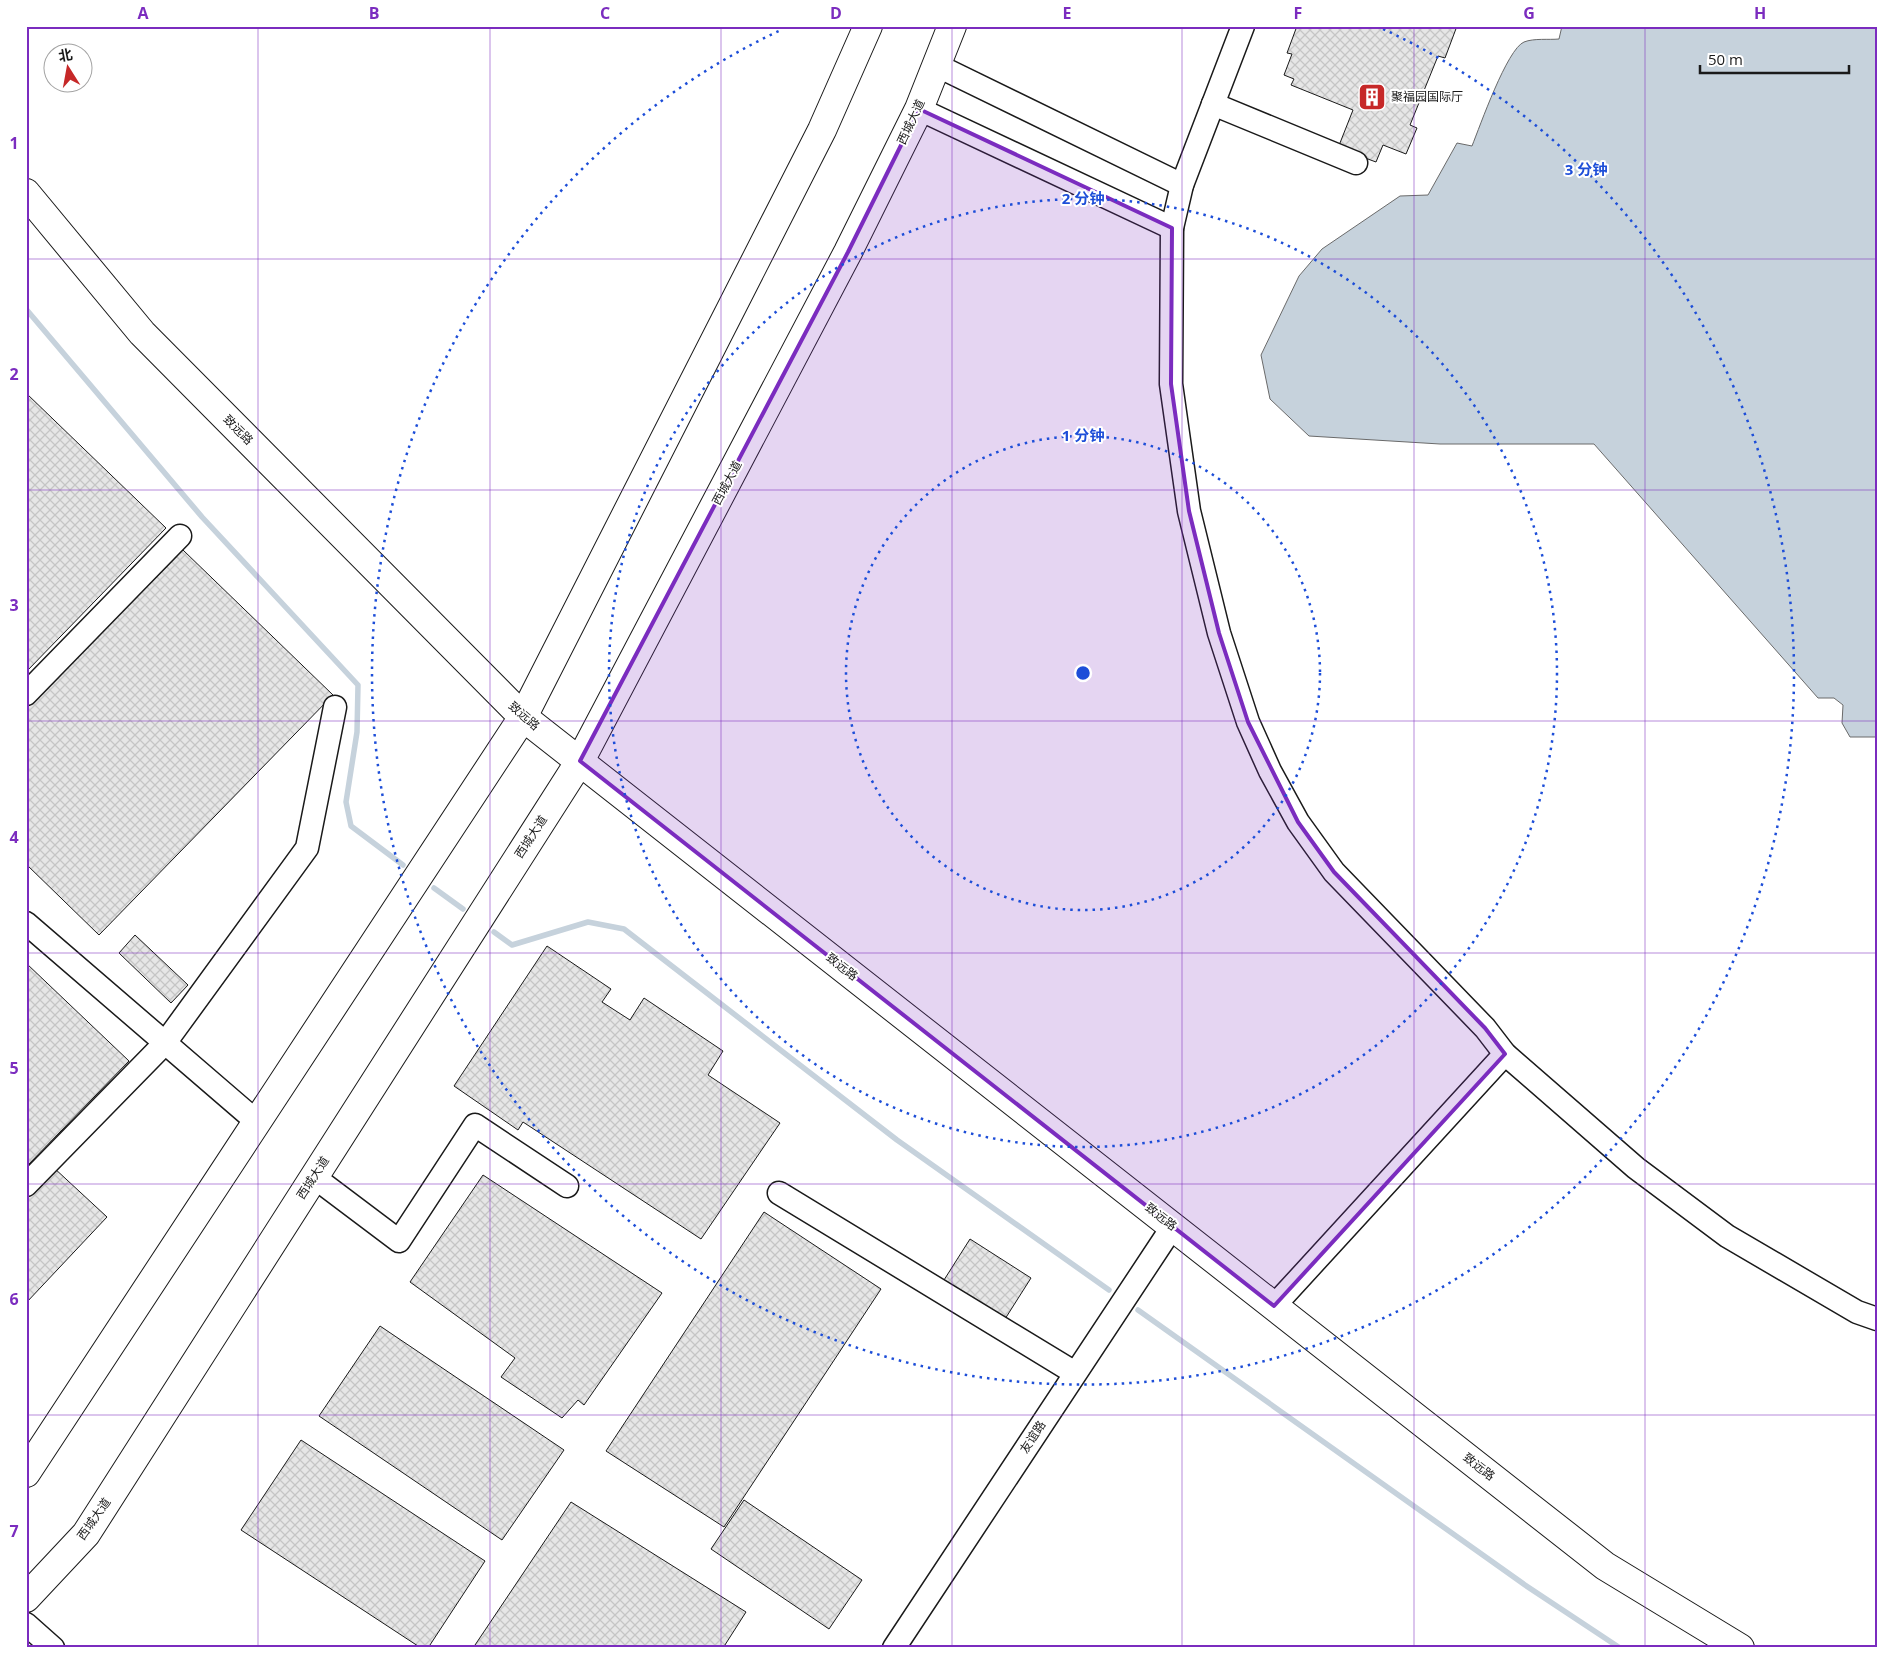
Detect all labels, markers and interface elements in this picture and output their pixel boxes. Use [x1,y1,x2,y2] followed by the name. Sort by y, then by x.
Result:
[137,2,149,24] text: A
[369,2,379,24] text: B
[600,2,610,24] text: C
[830,2,842,24] text: D
[1063,2,1072,24] text: E
[1294,2,1302,24] text: F
[1523,2,1535,24] text: G
[1754,2,1766,24] text: H
[42,42,92,92] north arrow
[1700,42,1849,74] scale bar
[57,44,74,65] text: 北
[1708,49,1743,69] text: 50 m
[1357,82,1387,112] building icon: 聚福园国际厅
[1391,88,1463,105] place label: 聚福园国际厅
[893,96,928,147] street label: 西城大道
[9,132,19,154] text: 1
[1565,159,1607,179] text: 3 分钟
[1062,188,1104,208] text: 2 分钟
[9,363,19,385] text: 2
[220,411,257,448] street label: 致远路
[1062,425,1104,445] text: 1 分钟
[708,458,745,508] street label: 西城大道
[9,594,19,616] text: 3
[1074,664,1092,682] centre of rings
[505,697,543,734] street label: 致远路
[510,812,551,861] street label: 西城大道
[9,826,19,848] text: 4
[823,949,862,984] street label: 致远路
[9,1057,19,1079] text: 5
[292,1153,333,1202] street label: 西城大道
[1142,1199,1181,1234] street label: 致远路
[9,1288,19,1310] text: 6
[1016,1417,1050,1456] street label: 友谊路
[1460,1449,1499,1484] street label: 致远路
[73,1494,114,1543] street label: 西城大道
[9,1520,19,1542] text: 7

